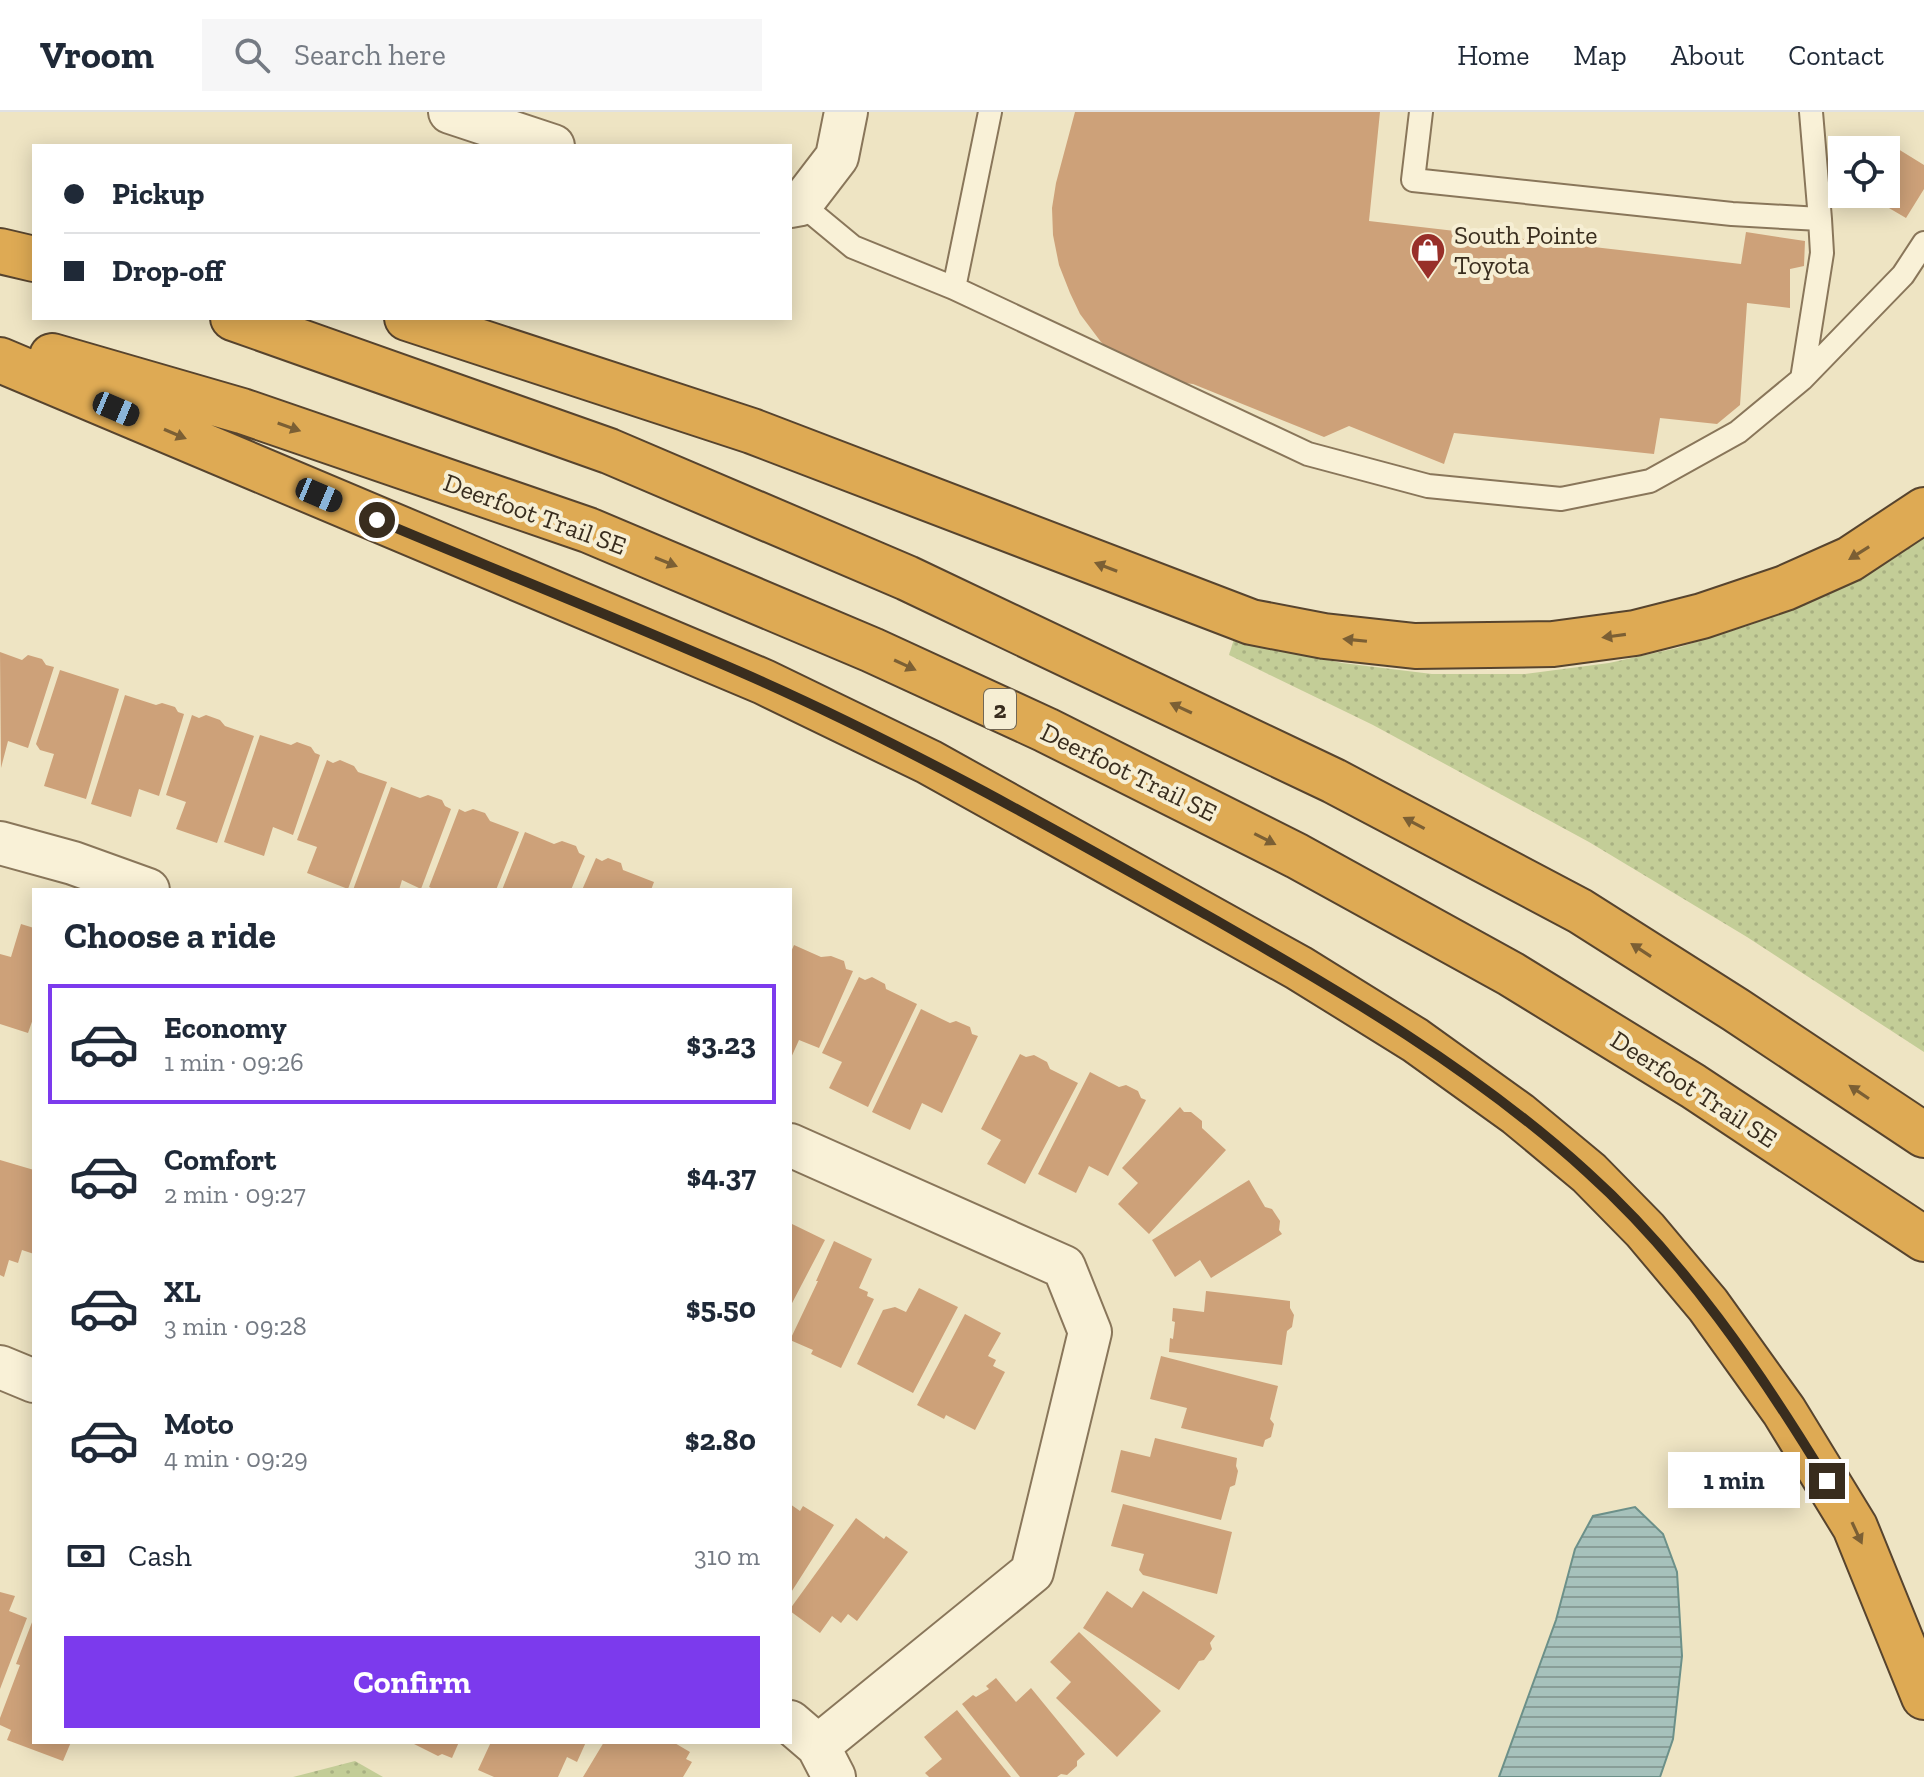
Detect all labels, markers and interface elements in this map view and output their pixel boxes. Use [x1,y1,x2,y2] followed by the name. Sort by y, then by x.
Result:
[202,19,762,91] search box
[40,32,154,78] text: Vroom
[230,33,274,77] icon: search
[294,37,446,73] text: Search here
[1457,39,1529,72] text: Home
[1573,39,1627,72] text: Map
[1671,39,1744,72] text: About
[1788,39,1884,72] text: Contact
[1828,136,1900,208] map controls
[1828,136,1900,208] button: locate
[112,176,204,212] text: Pickup
[1454,219,1597,281] place label: South Pointe Toyota
[1409,231,1447,281] shop icon: South Pointe Toyota
[112,253,224,289] text: Drop-off
[89,389,143,429] car
[278,422,302,434] one-way arrow
[163,427,187,440] one-way arrow
[439,466,631,562] street label: Deerfoot Trail SE
[292,475,346,515] car
[359,502,395,538] route start
[1848,546,1870,560] one-way arrow
[654,556,678,569] one-way arrow
[1094,560,1118,573] one-way arrow
[1601,630,1626,643] one-way arrow
[1342,633,1367,646] one-way arrow
[893,658,916,672] one-way arrow
[984,689,1016,729] road number: 2
[1170,701,1193,715] one-way arrow
[1036,716,1222,828] street label: Deerfoot Trail SE
[1403,817,1426,830] one-way arrow
[1253,833,1276,846] one-way arrow
[64,914,276,957] text: Choose a ride
[1631,942,1652,957] one-way arrow
[68,1008,140,1080] icon: car
[164,1010,287,1046] text: Economy
[1605,1023,1783,1155] street label: Deerfoot Trail SE
[686,1026,756,1062] text: $3.23
[164,1046,304,1078] text: 1 min · 09:26
[1848,1085,1870,1100] one-way arrow
[68,1140,140,1212] icon: car
[164,1142,276,1178] text: Comfort
[686,1158,756,1194] text: $4.37
[164,1178,306,1210] text: 2 min · 09:27
[68,1272,140,1344] icon: car
[164,1274,201,1310] text: XL
[686,1290,756,1326] text: $5.50
[164,1310,307,1342] text: 3 min · 09:28
[68,1404,140,1476] icon: car
[164,1406,234,1442] text: Moto
[685,1422,756,1458] text: $2.80
[164,1442,308,1474] text: 4 min · 09:29
[1667,1453,1799,1509] callout: 1 min
[1809,1463,1845,1499] route end
[1703,1464,1765,1496] text: 1 min
[1850,1521,1864,1544] one-way arrow
[64,1534,108,1578] icon: cash
[128,1538,192,1574] text: Cash
[694,1540,760,1572] text: 310 m
[64,1636,760,1728] button: Confirm

